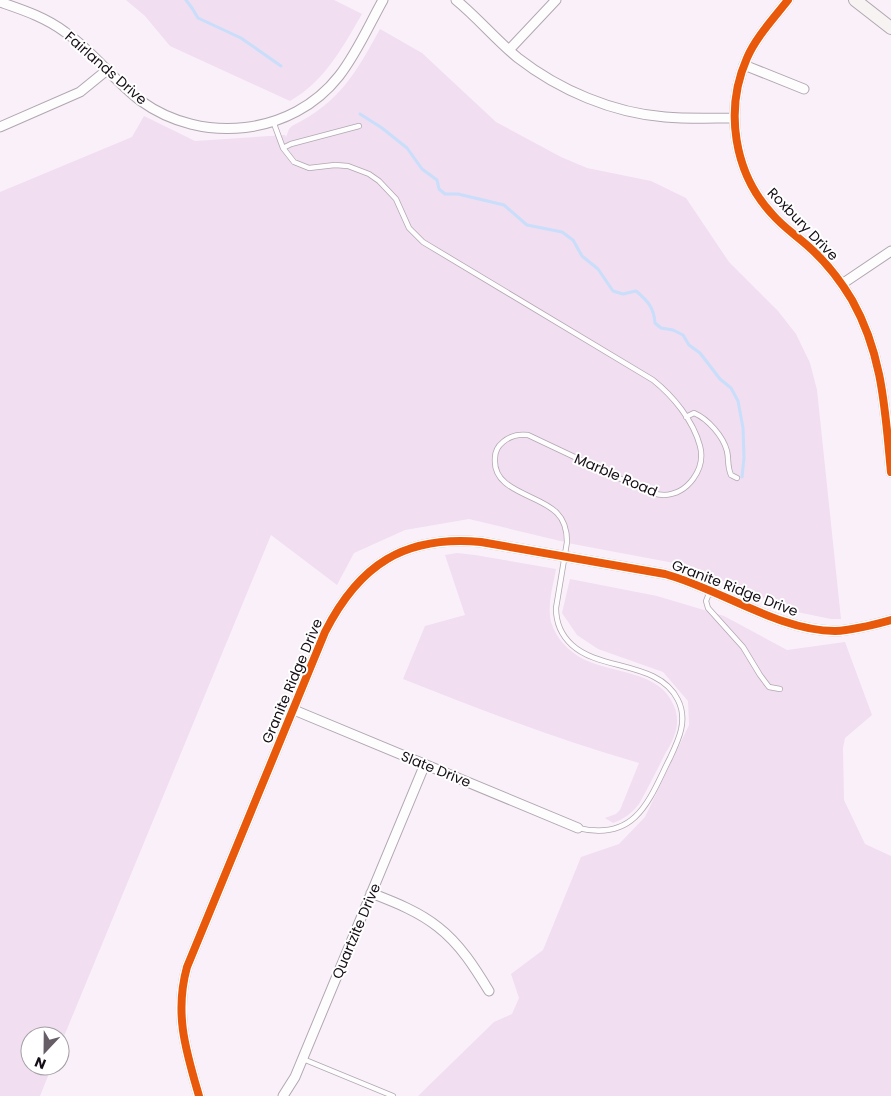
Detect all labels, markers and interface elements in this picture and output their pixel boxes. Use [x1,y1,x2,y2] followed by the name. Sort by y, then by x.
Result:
[61,27,152,109] street label: Fairlands Drive
[763,183,843,265] street label: Roxbury Drive
[571,449,661,501] street label: Marble Road
[669,555,801,621] street label: Granite Ridge Drive
[257,615,327,747] street label: Granite Ridge Drive
[398,746,474,792] street label: Slate Drive
[327,880,385,982] street label: Quartzite Drive
[20,1026,70,1076] north arrow
[32,1052,49,1074] text: N

